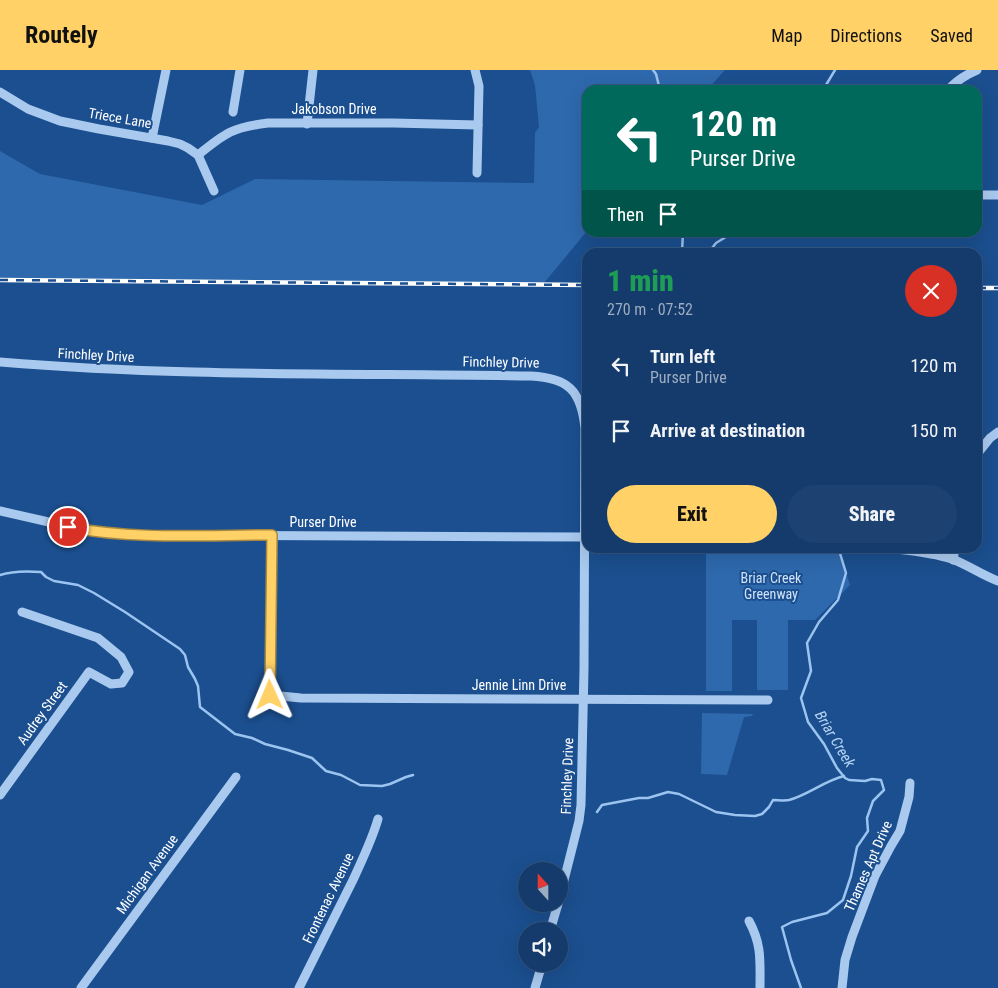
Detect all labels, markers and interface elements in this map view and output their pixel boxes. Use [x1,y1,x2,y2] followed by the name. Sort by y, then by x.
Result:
[25,21,98,49] text: Routely
[771,25,802,46] text: Map
[830,25,902,46] text: Directions
[930,25,973,46] text: Saved
[291,101,377,117] street label: Jakobson Drive
[690,104,777,145] text: 120 m
[87,105,153,131] street label: Triece Lane
[607,105,672,170] icon: left
[690,146,796,171] text: Purser Drive
[654,200,682,228] icon: arrive
[607,203,644,226] text: Then
[607,263,674,298] text: 1 min
[905,265,957,317] button: close
[607,300,693,319] text: 270 m · 07:52
[57,345,135,365] street label: Finchley Drive
[650,345,715,368] text: Turn left
[607,352,635,380] icon: left
[463,353,540,371] street label: Finchley Drive
[910,354,957,377] text: 120 m
[650,368,727,387] text: Purser Drive
[607,417,635,445] icon: arrive
[650,419,805,442] text: Arrive at destination
[910,419,957,442] text: 150 m
[607,485,777,543] button: Exit
[787,485,957,543] button: Share
[47,506,89,548] pin
[54,513,82,541] icon: arrive
[289,514,357,530] street label: Purser Drive
[741,570,802,602] park label: Briar Creek Greenway
[243,668,295,720] position arrow
[472,677,567,693] street label: Jennie Linn Drive
[14,678,70,748] street label: Audrey Street
[811,707,859,771] water label: Briar Creek
[558,737,576,815] street label: Finchley Drive
[841,818,895,914] street label: Thames Apt Drive
[113,831,181,917] street label: Michigan Avenue
[299,850,357,946] street label: Frontenac Avenue
[518,862,568,912] north arrow
[518,862,568,972] map controls
[518,922,568,972] button: sound

